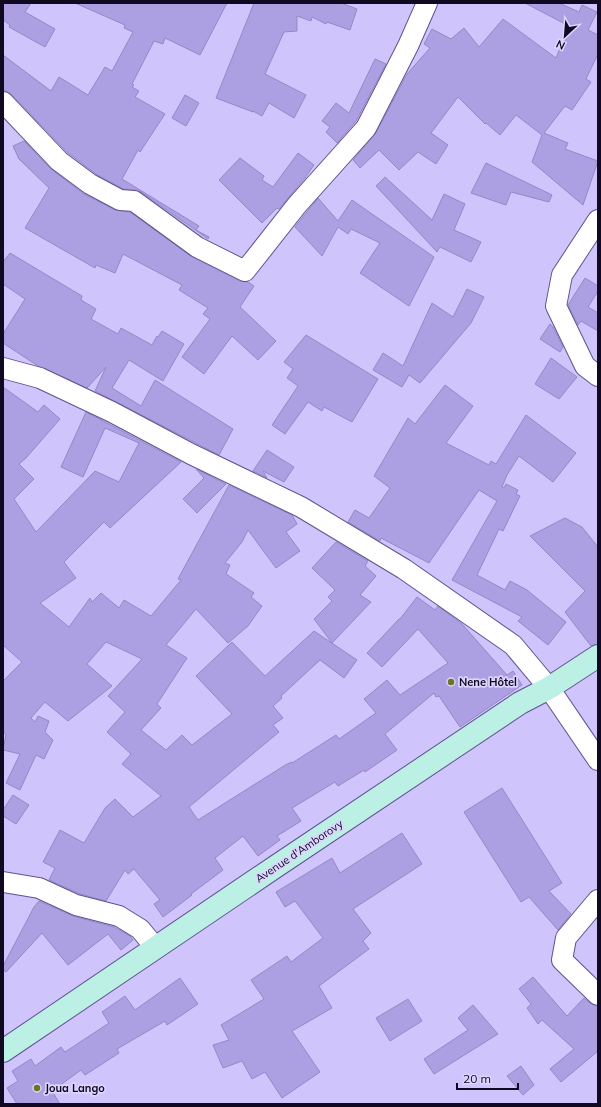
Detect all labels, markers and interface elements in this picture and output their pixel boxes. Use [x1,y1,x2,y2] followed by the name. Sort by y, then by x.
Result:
[545,16,585,56] north arrow
[554,37,567,53] text: N
[459,675,517,689] place label: Nene Hôtel
[446,677,456,687] marker: Nene Hôtel
[252,816,346,886] street label: Avenue d'Amborovy
[457,1065,518,1091] scale bar
[463,1071,491,1086] text: 20 m
[45,1081,105,1095] place label: Joua Lango
[32,1083,42,1093] marker: Joua Lango

